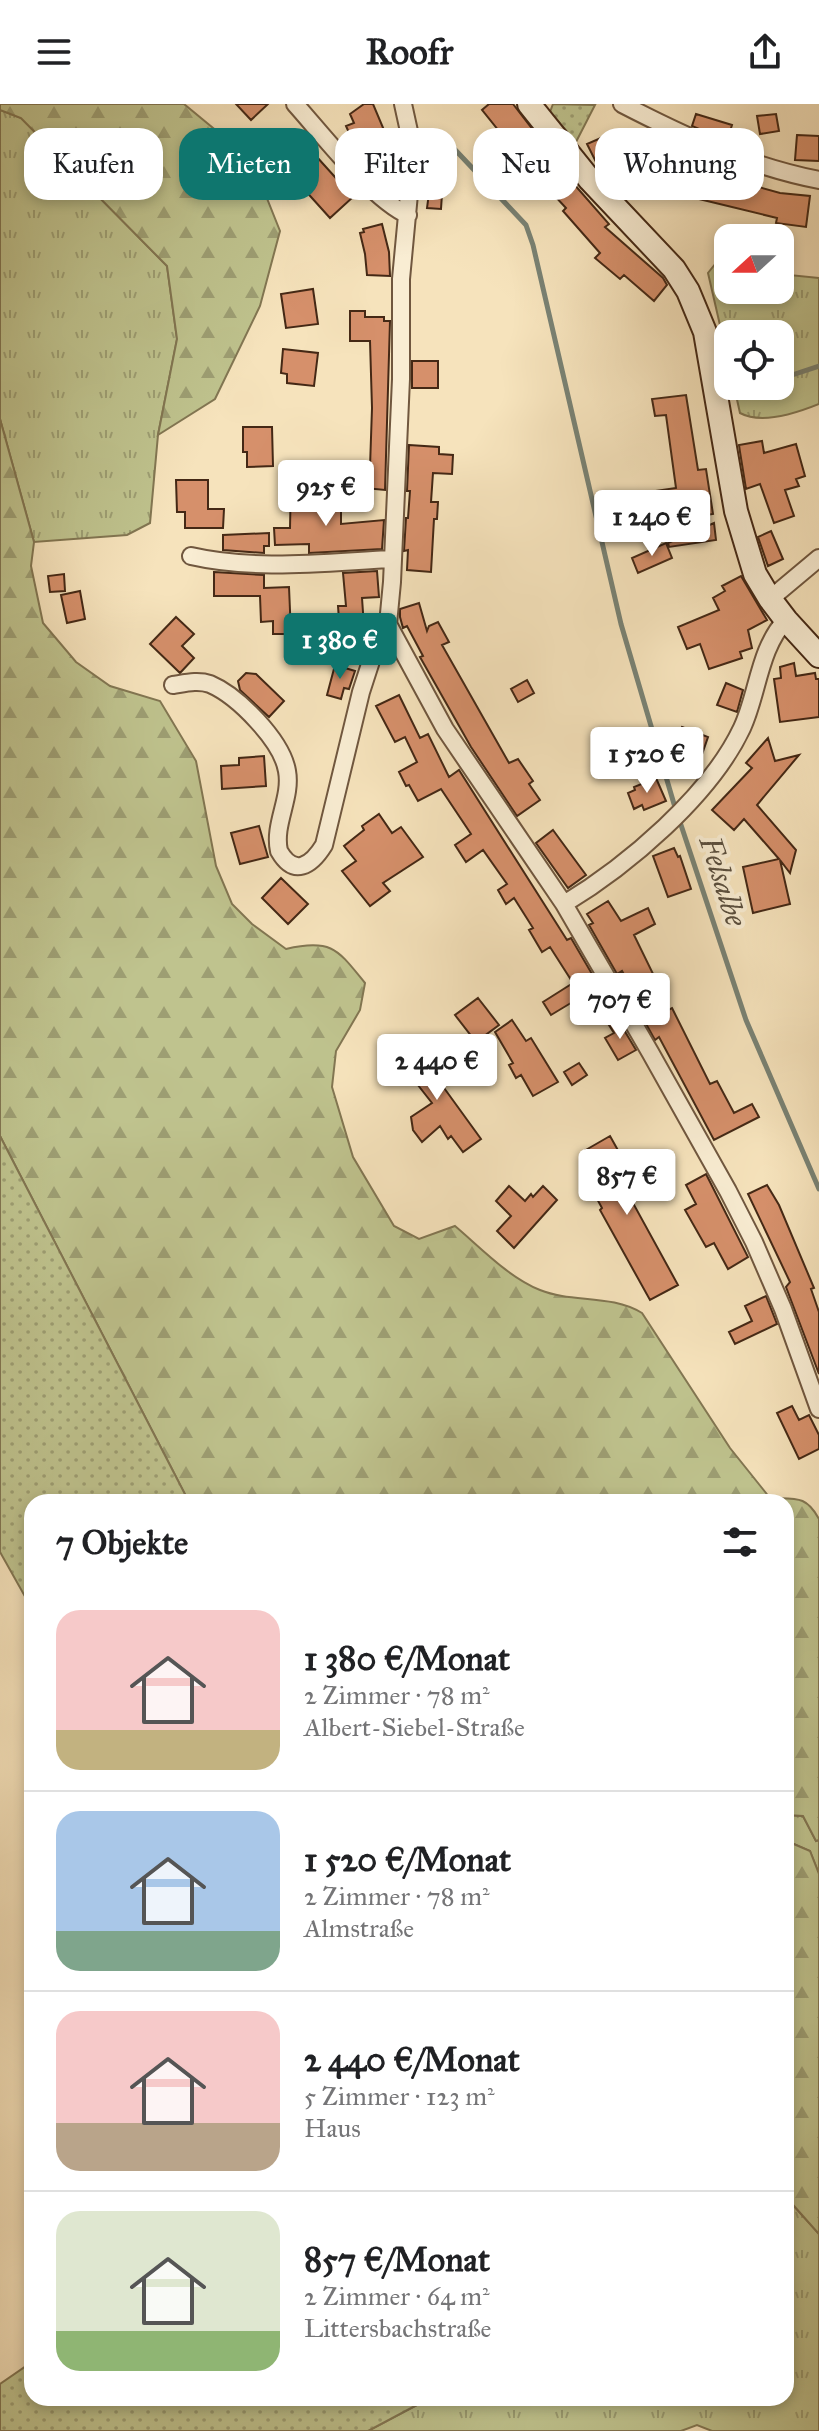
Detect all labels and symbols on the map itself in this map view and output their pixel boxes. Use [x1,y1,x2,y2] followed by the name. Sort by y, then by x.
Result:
[714,224,794,304] north arrow
[270,460,382,528] pin: 925 €
[578,490,726,558] pin: 1 240 €
[266,613,414,681] pin: 1 380 €
[573,727,721,795] pin: 1 520 €
[691,830,755,931] water label: Felsalbe
[564,973,676,1041] pin: 707 €
[363,1034,511,1102] pin: 2 440 €
[571,1149,683,1217] pin: 857 €

